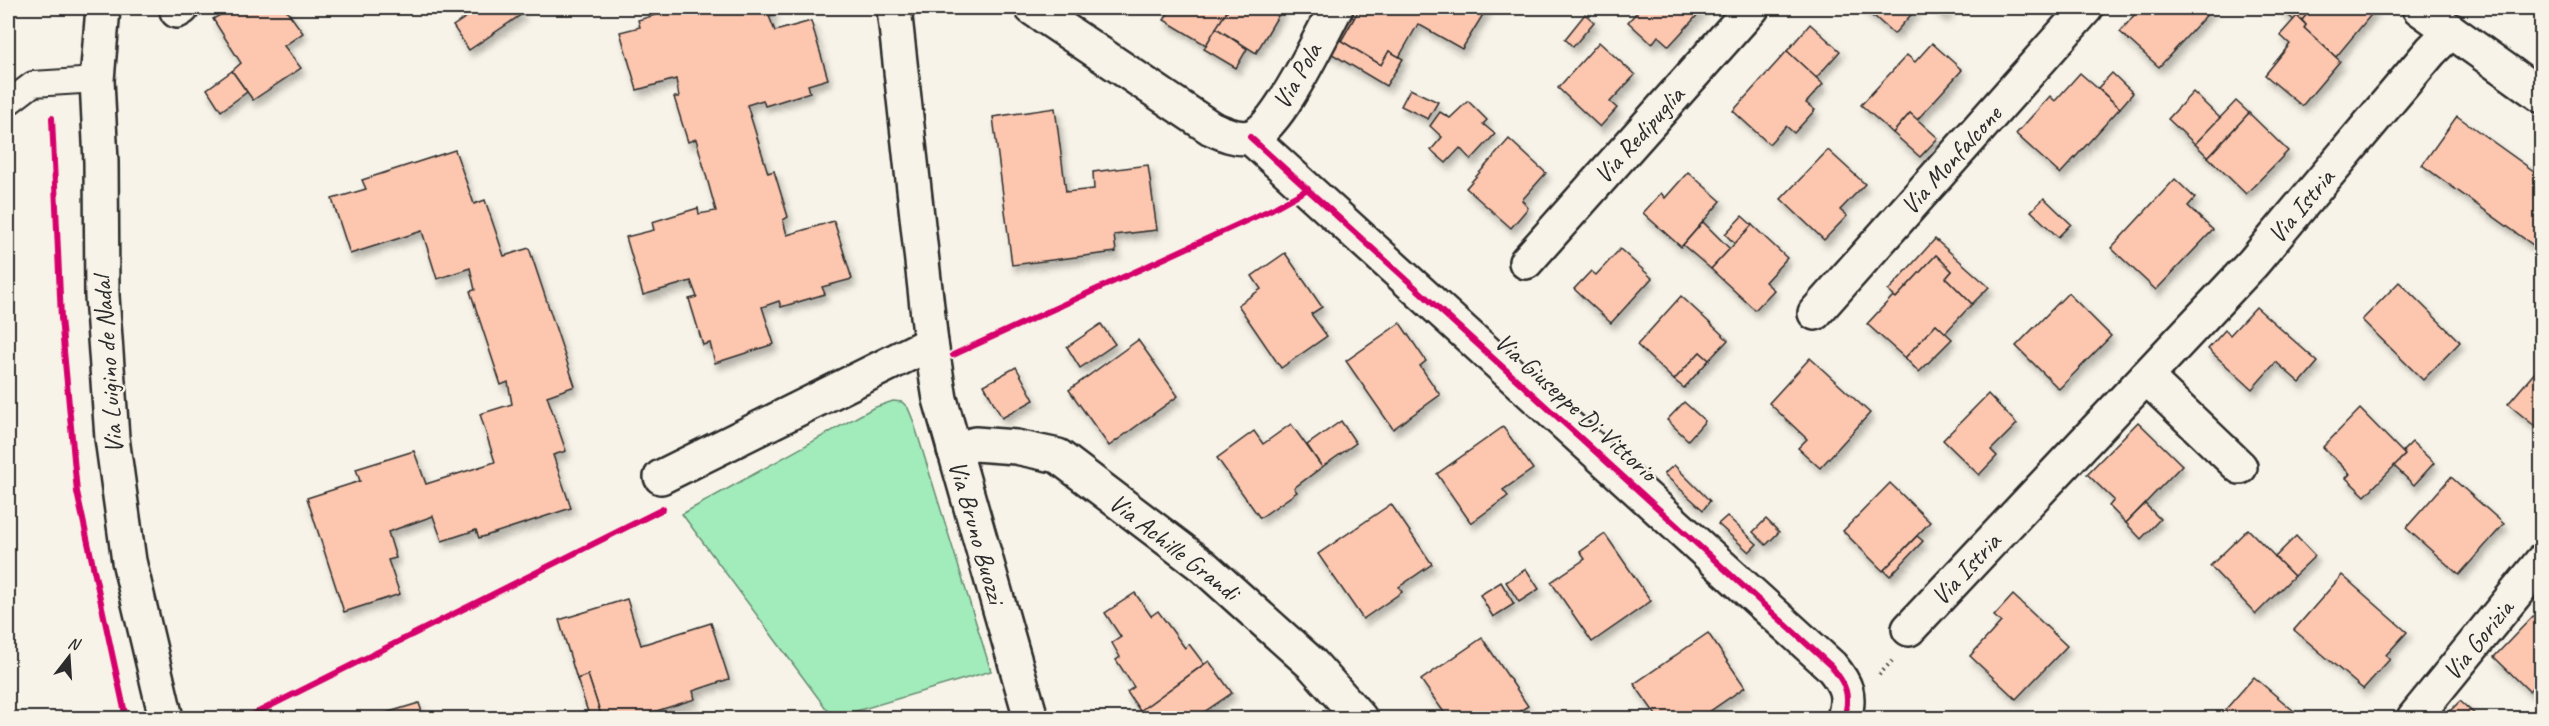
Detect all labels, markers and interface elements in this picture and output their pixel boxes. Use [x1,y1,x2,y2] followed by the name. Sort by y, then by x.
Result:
[1265,36,1330,115] street label: Via Pola
[1587,78,1693,191] street label: Via Redipuglia
[1893,97,2010,222] street label: Via Monfalcone
[2260,161,2343,250] street label: Via Istria
[85,271,131,455] street label: Via Luigino de Nadal
[1488,325,1666,491] street label: Via Giuseppe Di Vittorio
[941,457,1014,610] street label: Via Bruno Buozzi
[1102,486,1248,610] street label: Via Achille Grandi
[1924,525,2009,612] street label: Via Istria
[2435,591,2522,687] street label: Via Gorizia
[39,627,99,687] north arrow
[65,633,84,656] text: N

